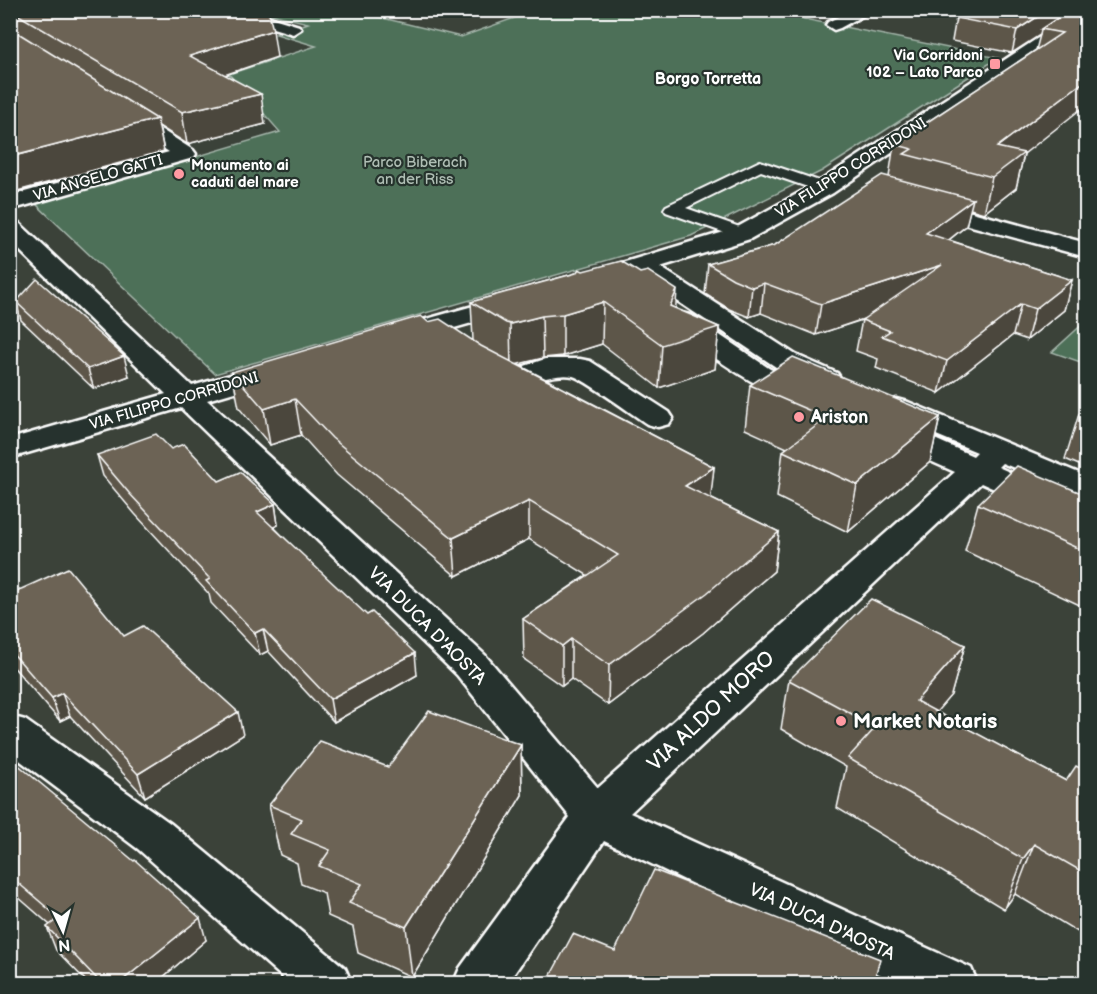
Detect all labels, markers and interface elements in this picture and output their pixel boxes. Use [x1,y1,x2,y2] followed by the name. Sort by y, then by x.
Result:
[866,46,983,82] place label: Via Corridoni 102 – Lato Parco
[988,57,1002,71] marker: Via Corridoni 102 – Lato Parco
[655,70,761,89] district label: Borgo Torretta
[772,114,930,222] street label: VIA FILIPPO CORRIDONI
[31,150,165,206] street label: VIA ANGELO GATTI
[363,153,467,189] park label: Parco Biberach an der Riss
[191,156,299,192] place label: Monumento ai caduti del mare
[172,167,186,181] marker: Monumento ai caduti del mare
[87,368,261,434] street label: VIA FILIPPO CORRIDONI
[810,407,868,428] place label: Ariston
[792,410,806,424] marker: Ariston
[364,563,490,689] street label: VIA DUCA D'AOSTA
[642,646,780,776] street label: VIA ALDO MORO
[853,709,997,734] place label: Market Notaris
[834,714,848,728] marker: Market Notaris
[746,879,898,965] street label: VIA DUCA D'AOSTA
[33,901,93,961] north arrow
[57,934,71,954] text: N

